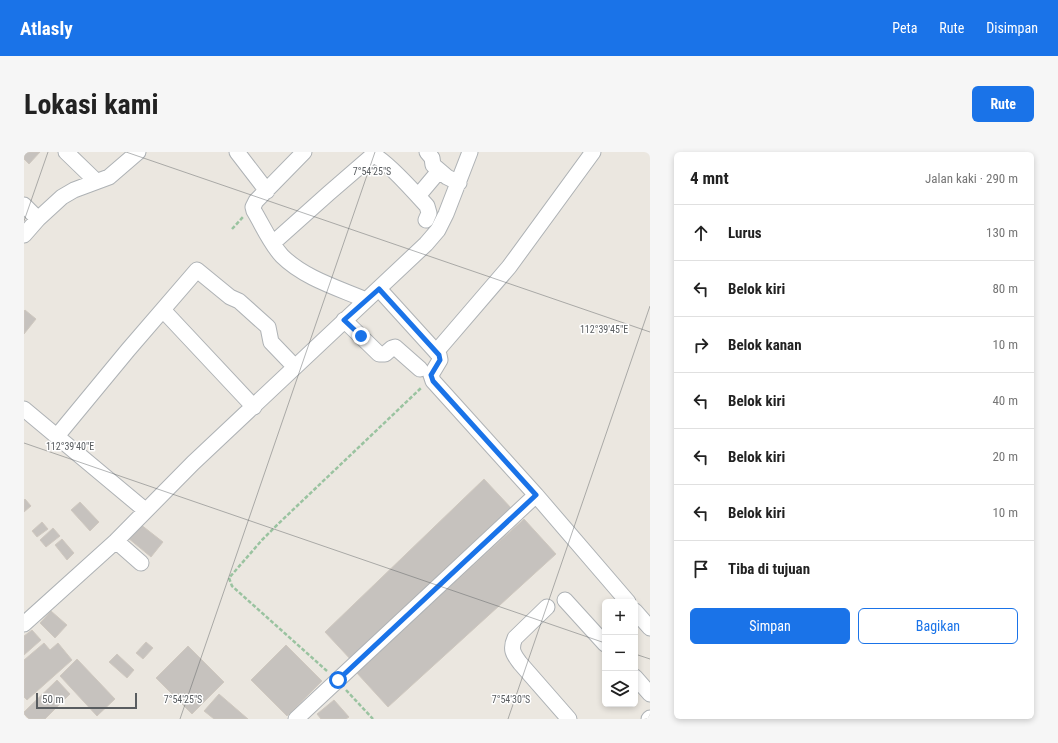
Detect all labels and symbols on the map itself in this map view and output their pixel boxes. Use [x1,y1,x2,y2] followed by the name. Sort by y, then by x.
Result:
[353,166,391,177] text: 7°54'25"S
[580,324,628,335] text: 112°39'45"E
[352,327,370,345] route end
[46,441,94,452] text: 112°39'40"E
[329,671,347,689] route start
[36,691,137,710] scale bar
[164,694,202,705] text: 7°54'25"S
[492,694,530,705] text: 7°54'30"S

